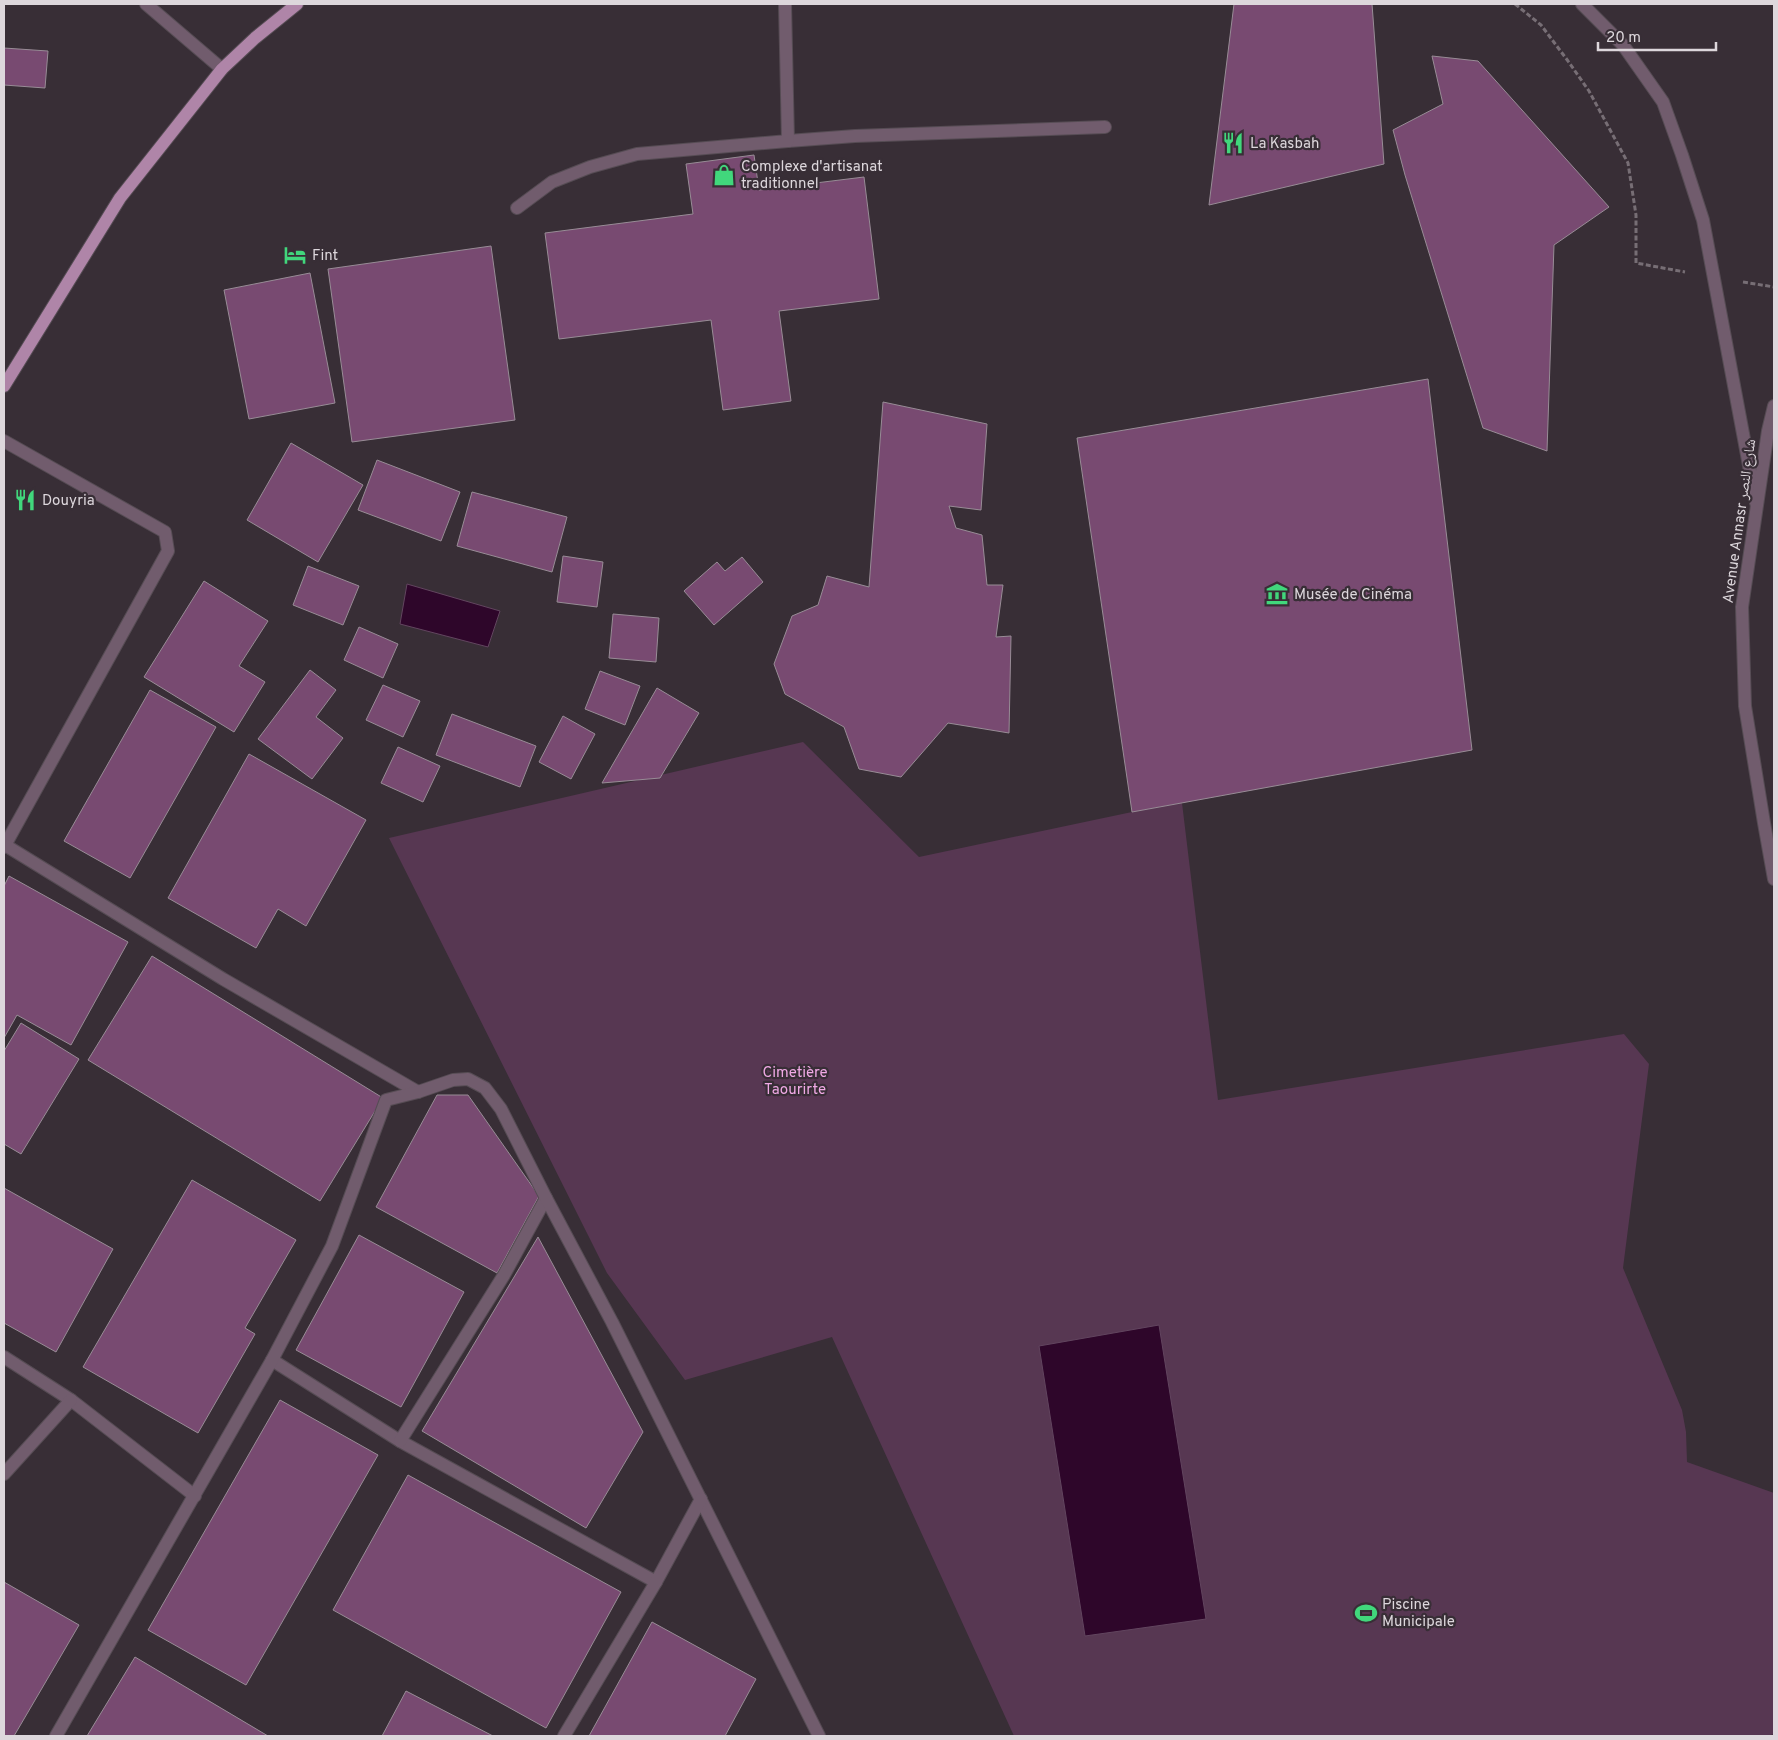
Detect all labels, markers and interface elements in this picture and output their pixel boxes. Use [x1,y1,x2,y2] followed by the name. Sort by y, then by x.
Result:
[1598,20,1716,52] scale bar
[1606,29,1641,48] text: 20 m
[1220,130,1246,156] restaurant icon: La Kasbah
[1250,135,1319,154] place label: La Kasbah
[741,158,883,194] place label: Complexe d'artisanat traditionnel
[711,162,737,188] shop icon: Complexe d'artisanat traditionnel
[282,242,308,268] hotel icon: Fint
[312,247,338,266] place label: Fint
[1720,438,1761,605] street label: Avenue Annasr شارع النصر
[12,487,38,513] restaurant icon: Douyria
[42,492,95,511] place label: Douyria
[1264,581,1290,607] museum icon: Musée de Cinéma
[1294,586,1412,605] place label: Musée de Cinéma
[762,1064,828,1100] park label: Cimetière Taourirte
[1382,1596,1455,1632] place label: Piscine Municipale
[1353,1600,1379,1626] sports icon: Piscine Municipale

